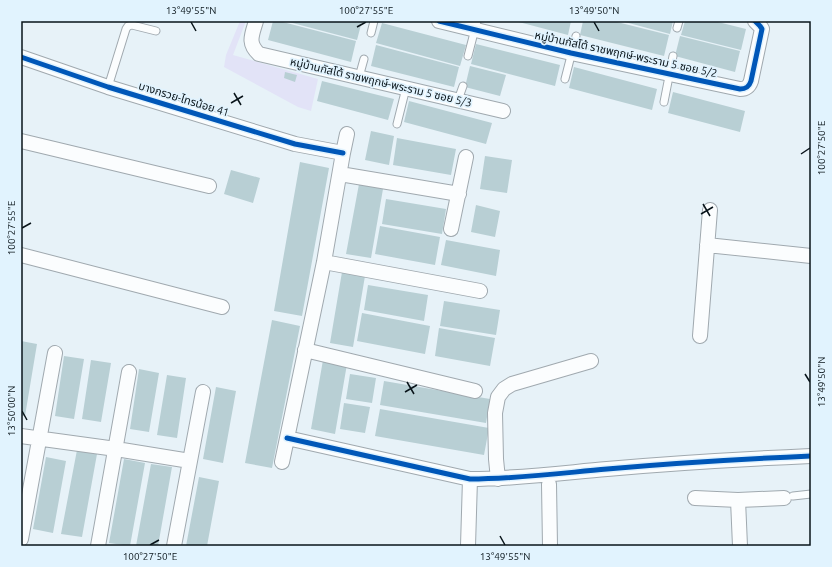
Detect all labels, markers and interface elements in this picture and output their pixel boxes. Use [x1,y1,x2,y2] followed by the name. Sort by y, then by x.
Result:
[166,5,216,16] text: 13°49'55"N
[339,5,394,16] text: 100°27'55"E
[569,5,619,16] text: 13°49'50"N
[533,29,718,80] street label: หมู่บ้านกัสโต้ ราชพฤกษ์-พระราม 5 ซอย 5/2
[289,55,473,110] street label: หมู่บ้านกัสโต้ ราชพฤกษ์-พระราม 5 ซอย 5/3
[137,80,231,118] street label: บางกรวย-ไทรน้อย 41
[816,120,827,175] text: 100°27'50"E
[6,200,17,255] text: 100°27'55"E
[816,357,827,407] text: 13°49'50"N
[6,386,17,436] text: 13°50'00"N
[123,551,178,562] text: 100°27'50"E
[480,551,530,562] text: 13°49'55"N

